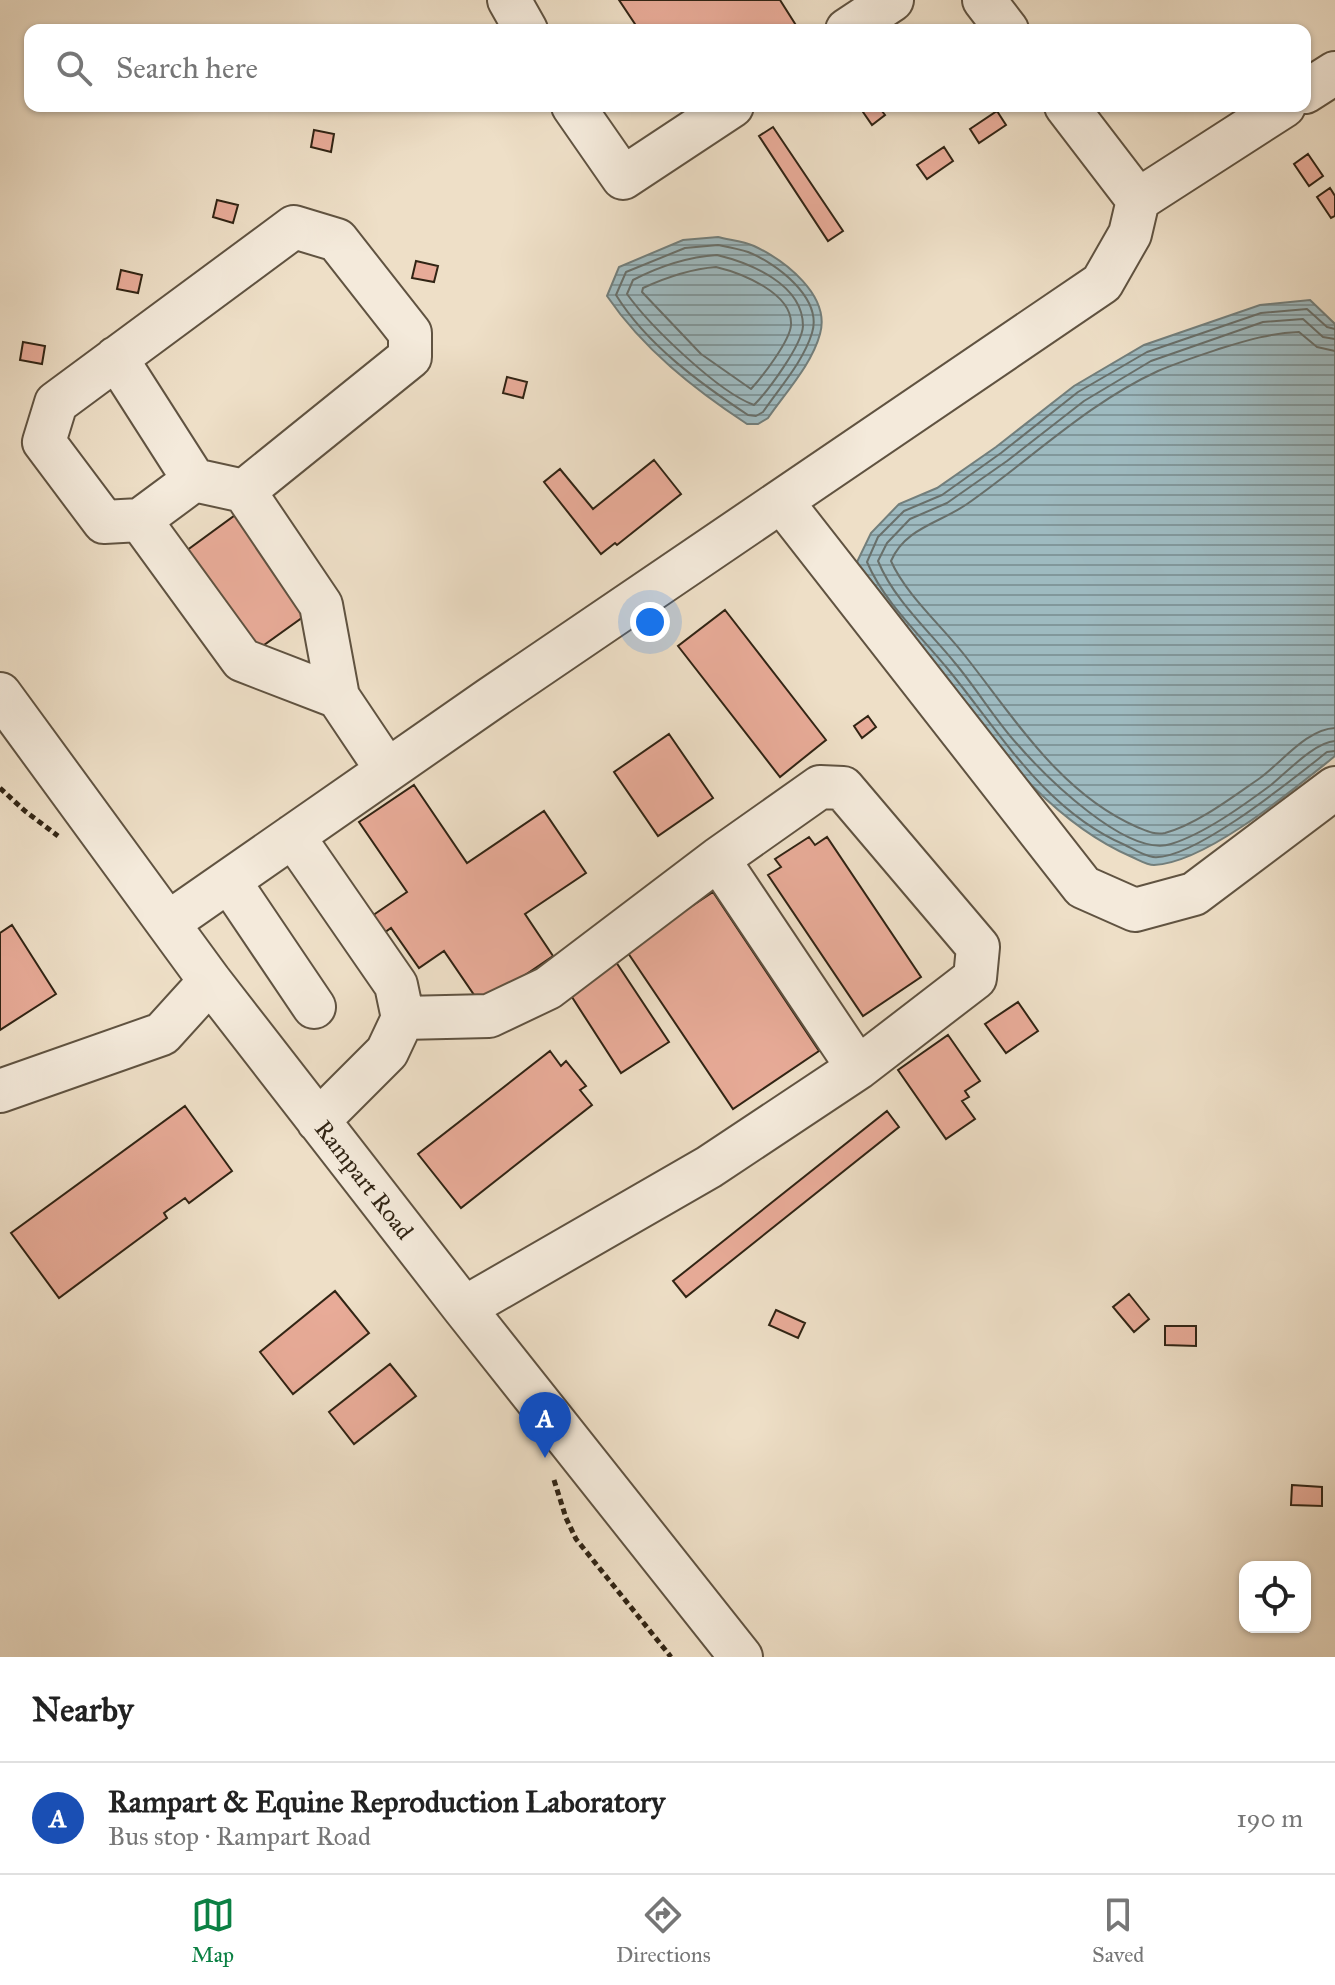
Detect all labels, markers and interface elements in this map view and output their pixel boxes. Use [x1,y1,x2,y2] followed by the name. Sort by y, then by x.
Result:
[24,24,1311,112] search box
[52,46,96,90] icon: search
[116,50,258,86] text: Search here
[630,602,670,642] your location
[308,1114,420,1246] street label: Rampart Road
[519,1392,571,1458] pin: A
[1239,1561,1311,1633] map controls
[1239,1561,1311,1633] button: locate
[32,1689,134,1730] text: Nearby
[108,1784,665,1820] text: Rampart & Equine Reproduction Laboratory
[49,1802,67,1834] text: A
[1236,1802,1303,1834] text: 190 m
[108,1820,371,1852] text: Bus stop · Rampart Road
[191,1893,235,1968] tab: Map
[616,1893,711,1968] tab: Directions
[1092,1893,1144,1968] tab: Saved

